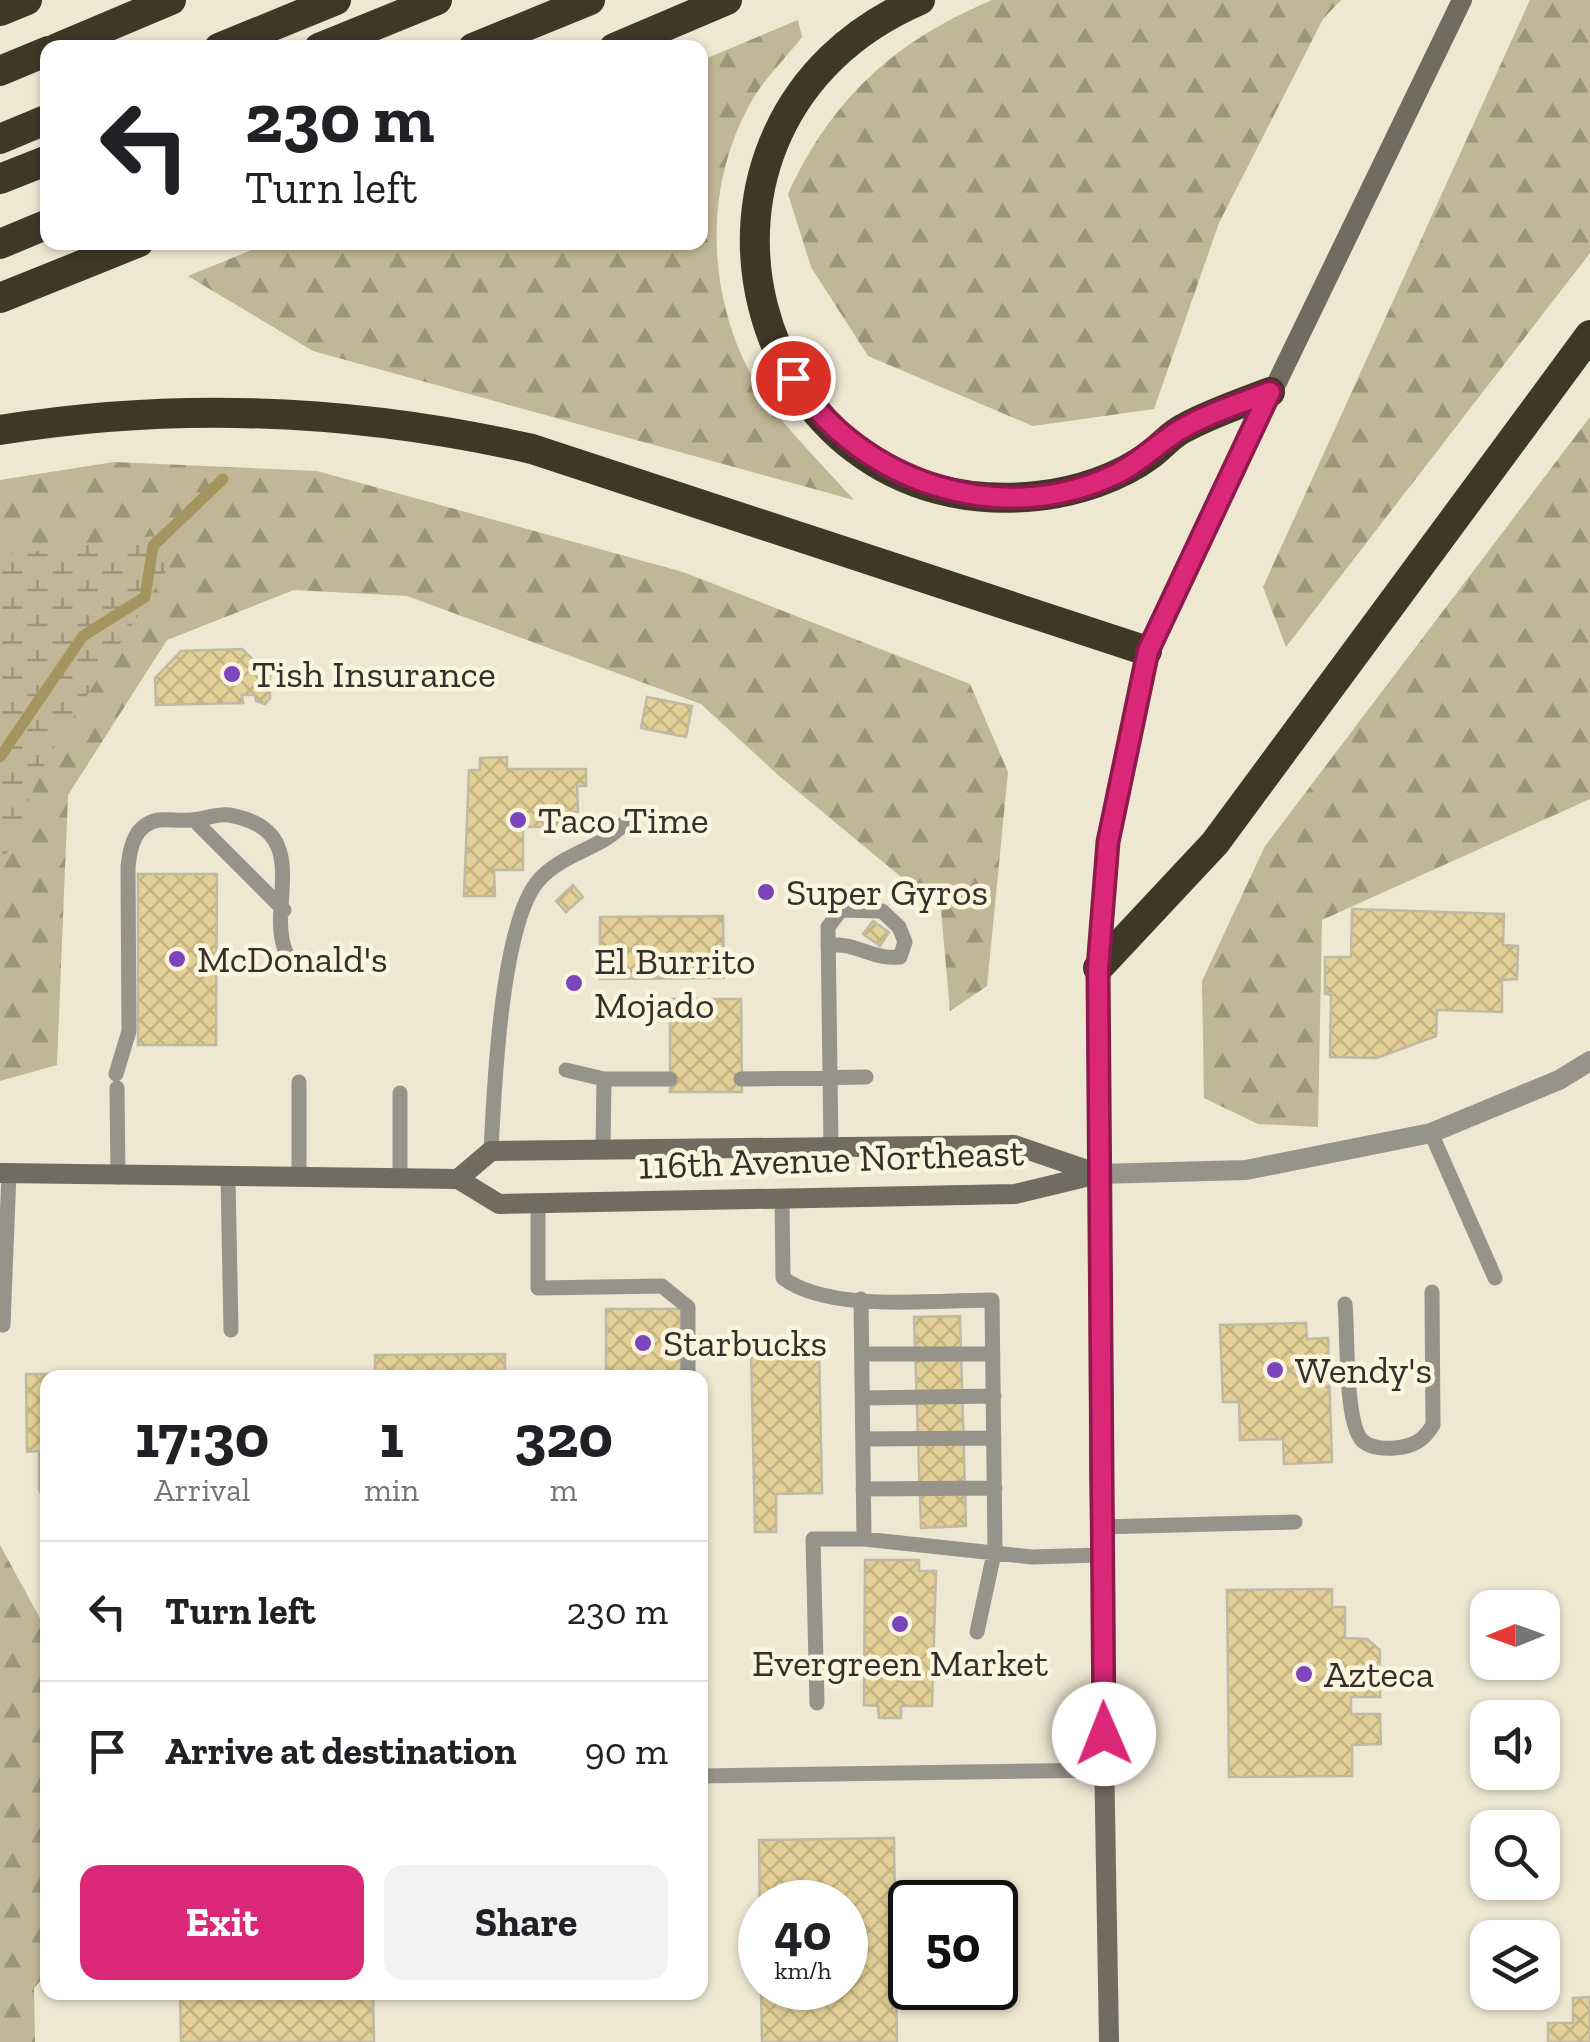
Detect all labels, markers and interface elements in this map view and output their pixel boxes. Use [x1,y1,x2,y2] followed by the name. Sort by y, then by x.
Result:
[245,76,435,160] text: 230 m
[80,80,210,210] icon: left
[245,161,417,215] text: Turn left
[751,336,836,421] pin
[766,351,821,406] icon: arrive
[252,651,496,697] place label: Tish Insurance
[221,663,243,685] marker: Tish Insurance
[538,797,709,843] place label: Taco Time
[507,809,529,831] marker: Taco Time
[786,869,988,915] place label: Super Gyros
[755,881,777,903] marker: Super Gyros
[197,936,388,982] place label: McDonald's
[594,938,756,1028] place label: El Burrito Mojado
[166,948,188,970] marker: McDonald's
[563,972,585,994] marker: El Burrito Mojado
[637,1129,1025,1189] street label: 116th Avenue Northeast
[663,1320,827,1366] place label: Starbucks
[632,1332,654,1354] marker: Starbucks
[1295,1347,1432,1393] place label: Wendy's
[1264,1359,1286,1381] marker: Wendy's
[135,1400,269,1472] text: 17:30
[380,1400,404,1472] text: 1
[514,1400,613,1472] text: 320
[154,1471,250,1509] text: Arrival
[364,1471,419,1509] text: min
[550,1471,577,1509] text: m
[80,1584,135,1639] icon: left
[165,1588,316,1634] text: Turn left
[567,1588,668,1634] text: 230 m
[1470,1590,1560,1680] north arrow
[1470,1590,1560,2010] map controls
[889,1613,911,1635] marker: Evergreen Market
[752,1640,1048,1686] place label: Evergreen Market
[1324,1651,1434,1697] place label: Azteca
[1293,1663,1315,1685] marker: Azteca
[1052,1682,1156,1786] position arrow
[1470,1700,1560,1790] button: sound
[80,1724,135,1779] icon: arrive
[165,1728,516,1774] text: Arrive at destination
[585,1728,668,1774] text: 90 m
[1470,1810,1560,1900] button: search
[80,1865,364,1980] button: Exit
[384,1865,668,1980] button: Share
[888,1880,1018,2010] speed limit sign: 50
[774,1903,832,1963] text: 40
[1470,1920,1560,2010] button: layers
[774,1955,832,1985] text: km/h

